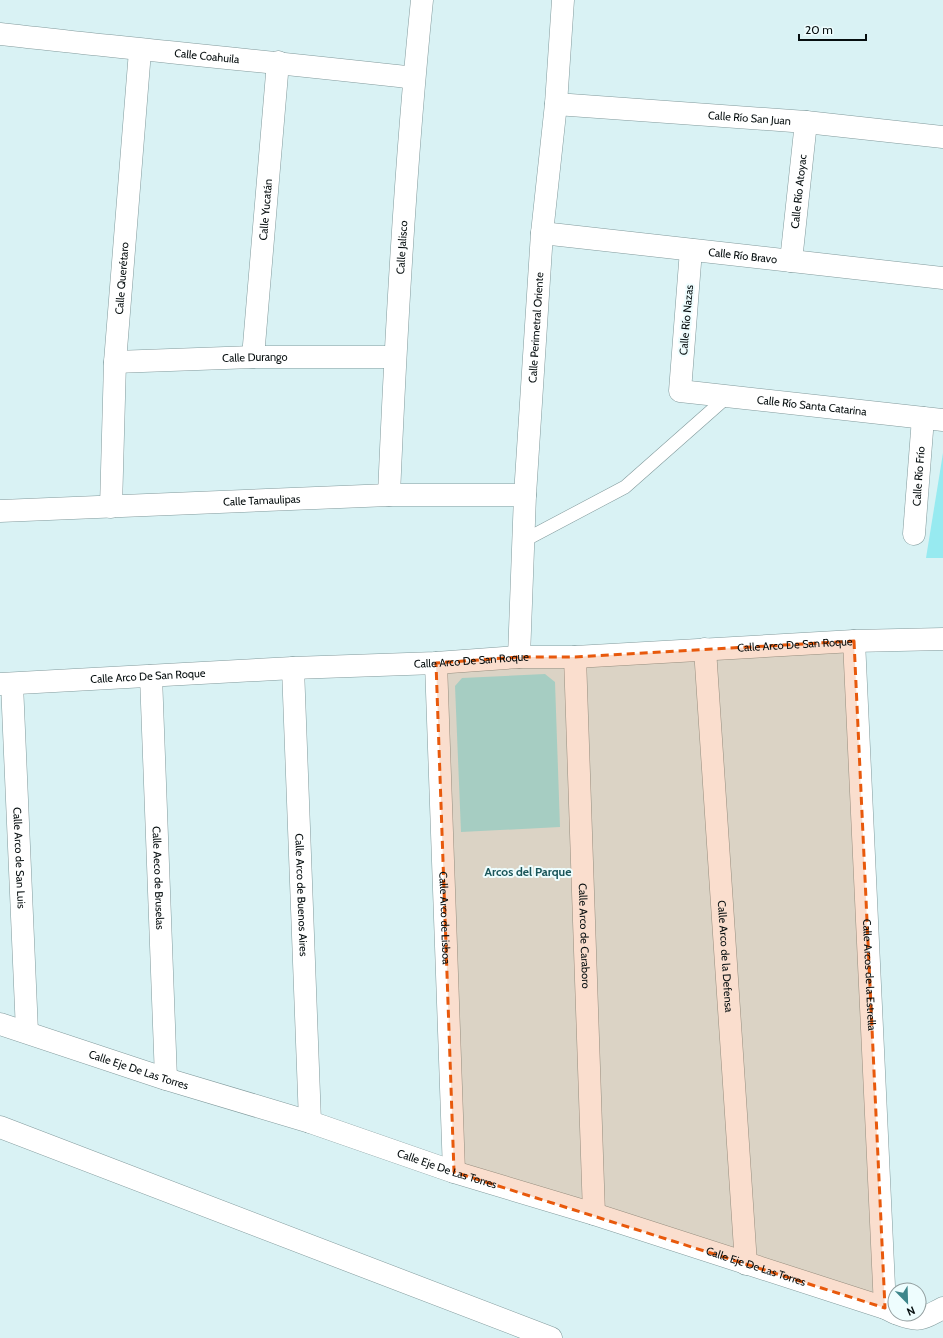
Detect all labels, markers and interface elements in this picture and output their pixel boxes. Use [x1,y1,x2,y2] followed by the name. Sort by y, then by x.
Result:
[799,16,866,42] scale bar
[805,22,833,37] text: 20 m
[174,46,241,66] street label: Calle Coahuila
[708,108,791,128] street label: Calle Río San Juan
[788,154,809,229] street label: Calle Río Atoyac
[256,178,275,241] street label: Calle Yucatán
[393,220,410,275] street label: Calle Jalisco
[112,242,132,315] street label: Calle Querétaro
[708,245,778,266] street label: Calle Río Bravo
[525,271,546,383] street label: Calle Perimetral Oriente
[676,284,696,356] street label: Calle Río Nazas
[222,350,288,365] street label: Calle Durango
[756,393,868,419] street label: Calle Río Santa Catarina
[909,446,928,507] street label: Calle Río Frío
[223,492,301,509] street label: Calle Tamaulipas
[737,634,853,655] street label: Calle Arco De San Roque
[414,650,529,671] street label: Calle Arco De San Roque
[90,666,206,686] street label: Calle Arco De San Roque
[10,807,29,909] street label: Calle Arco de San Luis
[150,826,167,930] street label: Calle Aeco de Bruselas
[292,833,311,957] street label: Calle Arco de Buenos Aires
[485,864,571,879] district label: Arcos del Parque
[436,871,454,965] street label: Calle Arco de Lisboa
[576,883,593,989] street label: Calle Arco de Caraboro
[715,900,736,1014] street label: Calle Arco de la Defensa
[860,918,879,1032] street label: Calle Arcos de la Estrella
[87,1047,191,1092] street label: Calle Eje De Las Torres
[395,1146,499,1192] street label: Calle Eje De Las Torres
[704,1244,808,1289] street label: Calle Eje De Las Torres
[887,1282,927,1322] north arrow
[905,1303,917,1319] text: N

